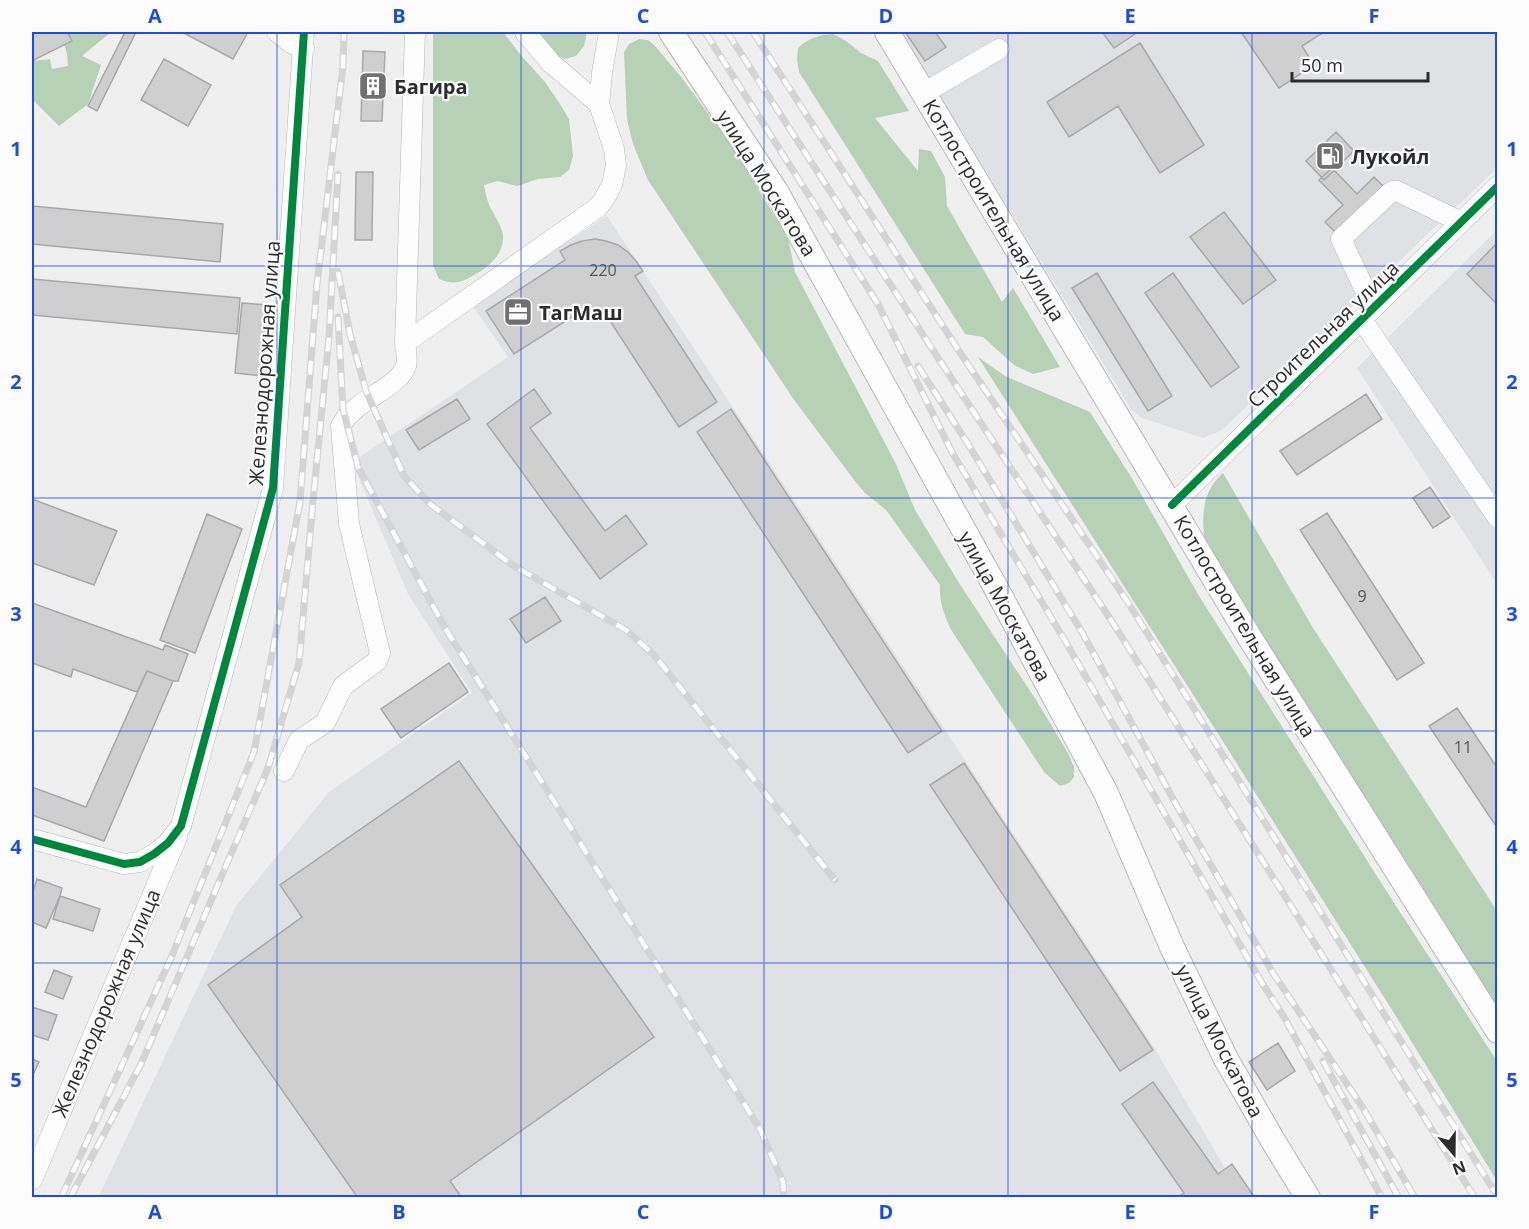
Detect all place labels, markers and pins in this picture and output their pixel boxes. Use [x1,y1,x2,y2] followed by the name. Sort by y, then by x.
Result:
[357,70,389,102] building icon: Багира
[394,73,468,100] place label: Багира
[1314,140,1346,172] fuel station icon: Лукойл
[1351,143,1429,170] place label: Лукойл
[502,296,534,328] office icon: ТагМаш
[539,299,623,326] place label: ТагМаш

